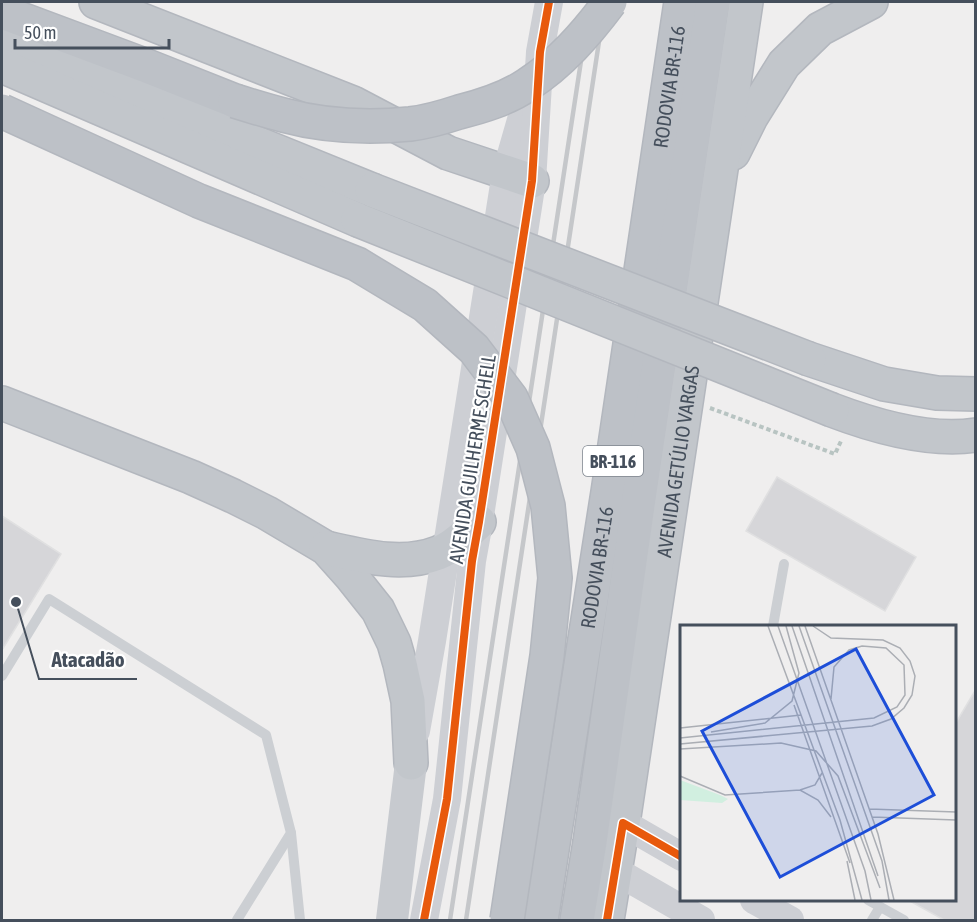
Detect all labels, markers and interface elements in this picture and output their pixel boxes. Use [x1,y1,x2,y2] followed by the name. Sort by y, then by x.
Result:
[15,12,170,50] scale bar
[24,22,56,43] text: 50 m
[648,24,689,149] street label: RODOVIA BR-116
[444,353,500,565] street label: AVENIDA GUILHERME SCHELL
[651,364,703,559] street label: AVENIDA GETÚLIO VARGAS
[583,446,643,476] road number: BR-116
[575,505,617,630] street label: RODOVIA BR-116
[680,625,956,901] inset map
[39,640,137,679] callout: Atacadão
[50,647,125,671] text: Atacadão

